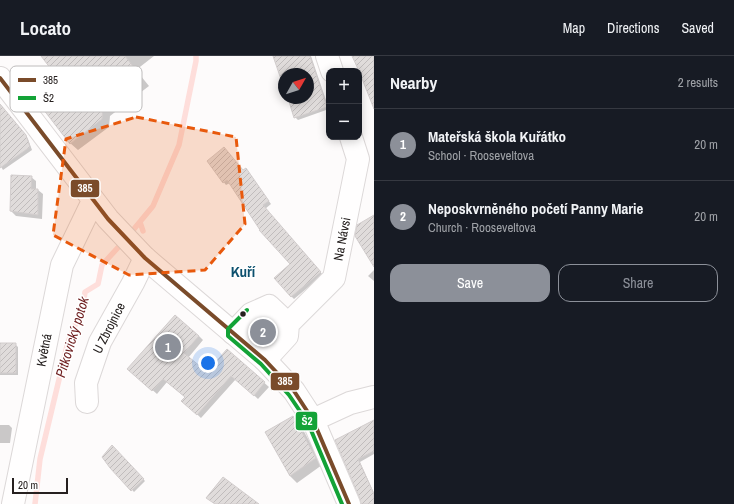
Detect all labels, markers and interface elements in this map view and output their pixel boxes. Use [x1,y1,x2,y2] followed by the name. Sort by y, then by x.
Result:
[20,15,71,41] text: Locato
[563,19,585,37] text: Map
[607,19,659,37] text: Directions
[681,19,714,37] text: Saved
[10,66,142,112] legend
[278,68,314,104] north arrow
[326,68,362,140] map controls
[326,68,362,104] button: +
[390,71,437,94] text: Nearby
[43,73,58,87] text: 385
[678,74,718,91] text: 2 results
[43,91,54,105] text: Š2
[326,104,362,140] button: −
[428,126,566,147] text: Mateřská škola Kuřátko
[400,136,406,153] text: 1
[694,136,718,153] text: 20 m
[428,147,534,164] text: School · Rooseveltova
[70,179,100,198] line badge: 385
[77,181,93,195] text: 385
[428,198,643,219] text: Neposkvrněného početí Panny Marie
[400,208,406,225] text: 2
[694,208,718,225] text: 20 m
[329,216,355,262] street label: Na Návsi
[428,219,536,236] text: Church · Rooseveltova
[231,261,256,282] district label: Kuří
[390,264,550,302] button: Save
[558,264,718,302] button: Share
[51,293,93,380] water label: Pitkovický potok
[89,300,129,356] street label: U Zbrojnice
[238,309,248,319] unlabelled marker
[250,317,276,347] pin: 2
[32,332,56,368] street label: Květná
[155,332,181,362] pin: 1
[198,353,218,373] your location
[270,372,300,391] line badge: 385
[277,374,293,388] text: 385
[295,411,318,431] line badge: Š2
[301,414,313,428] text: Š2
[12,476,68,495] scale bar
[18,478,38,492] text: 20 m

